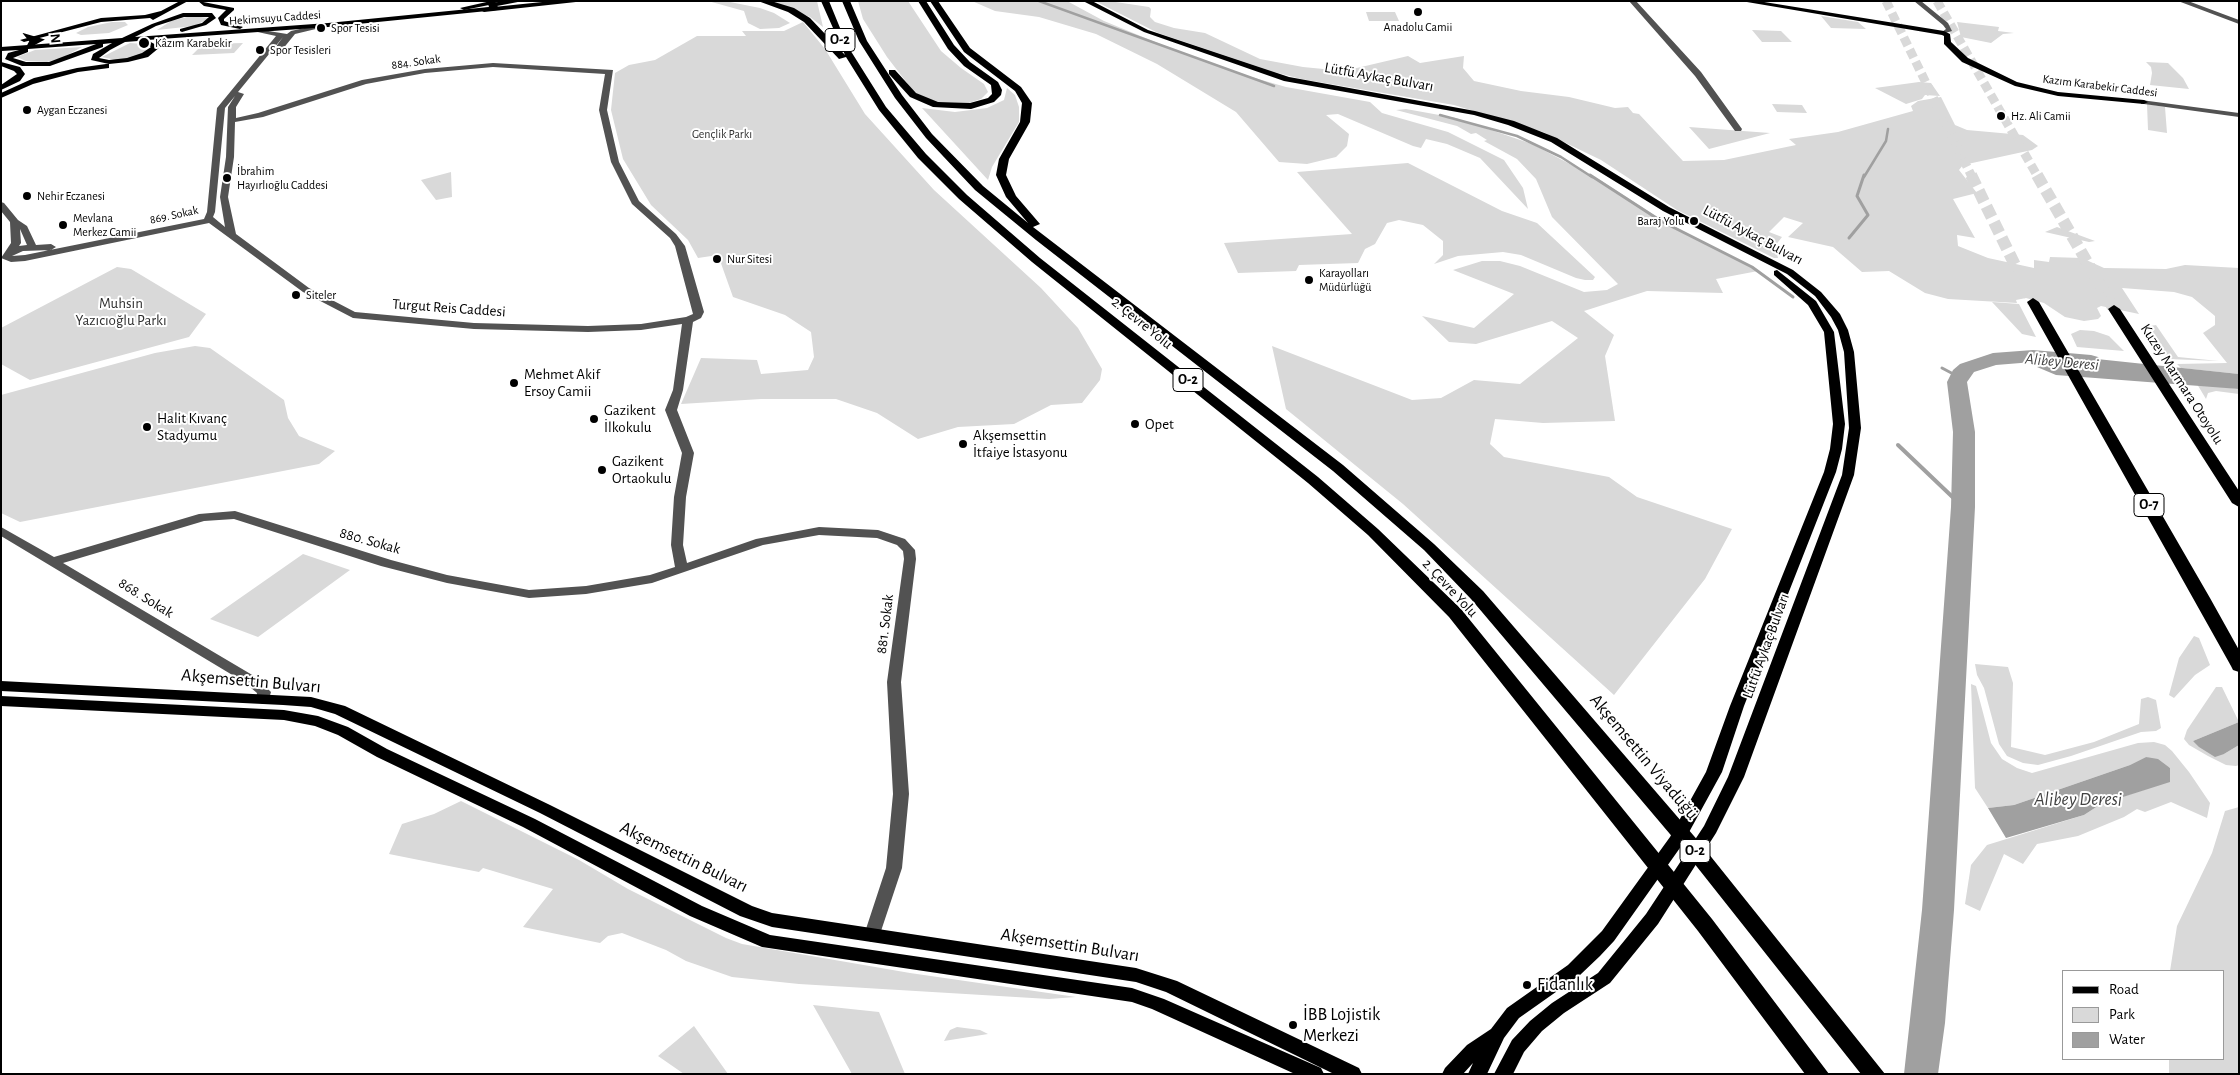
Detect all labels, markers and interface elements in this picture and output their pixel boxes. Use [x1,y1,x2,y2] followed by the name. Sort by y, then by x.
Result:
[1412,6,1424,18] marker: Anadolu Camii
[229,8,321,28] street label: Hekimsuyu Caddesi
[15,15,65,65] north arrow
[1384,20,1452,34] place label: Anadolu Camii
[331,21,380,35] place label: Spor Tesisi
[315,22,327,34] marker: Spor Tesisi
[825,28,855,52] road number: O-2
[47,33,62,44] text: N
[137,36,151,50] marker: Kâzım Karabekir
[155,36,232,50] place label: Kâzım Karabekir
[270,43,331,57] place label: Spor Tesisleri
[254,44,266,56] marker: Spor Tesisleri
[391,51,441,73] street label: 884. Sokak
[1323,59,1435,95] street label: Lütfü Aykaç Bulvarı
[2042,72,2158,100] street label: Kazım Karabekir Caddesi
[37,103,107,117] place label: Aygan Eczanesi
[21,104,33,116] marker: Aygan Eczanesi
[2011,109,2071,123] place label: Hz. Ali Camii
[1995,110,2007,122] marker: Hz. Ali Camii
[692,127,752,141] park label: Gençlik Parkı
[237,164,328,192] place label: İbrahim Hayırlıoğlu Caddesi
[221,172,233,184] marker: İbrahim Hayırlıoğlu Caddesi
[37,189,105,203] place label: Nehir Eczanesi
[21,190,33,202] marker: Nehir Eczanesi
[1700,201,1806,269] street label: Lütfü Aykaç Bulvarı
[148,203,200,227] street label: 869. Sokak
[73,211,136,239] place label: Mevlana Merkez Camii
[1637,214,1684,228] place label: Baraj Yolu
[1688,215,1700,227] marker: Baraj Yolu
[57,219,69,231] marker: Mevlana Merkez Camii
[727,252,772,266] place label: Nur Sitesi
[711,253,723,265] marker: Nur Sitesi
[1319,266,1371,294] place label: Karayolları Müdürlüğü
[1303,274,1315,286] marker: Karayolları Müdürlüğü
[306,288,336,302] place label: Siteler
[290,289,302,301] marker: Siteler
[1108,293,1176,353] street label: 2. Çevre Yolu
[75,294,167,329] park label: Muhsin Yazıcıoğlu Parkı
[392,295,506,321] street label: Turgut Reis Caddesi
[2136,321,2228,447] street label: Kuzey Marmara Otoyolu
[2024,349,2100,375] water label: Alibey Deresi
[524,365,600,400] place label: Mehmet Akif Ersoy Camii
[1173,368,1203,392] road number: O-2
[508,377,520,389] marker: Mehmet Akif Ersoy Camii
[604,401,656,436] place label: Gazikent İlkokulu
[157,409,227,444] place label: Halit Kıvanç Stadyumu
[588,413,600,425] marker: Gazikent İlkokulu
[1145,415,1174,433] place label: Opet
[1129,418,1141,430] marker: Opet
[141,421,153,433] marker: Halit Kıvanç Stadyumu
[973,426,1068,461] place label: Akşemsettin İtfaiye İstasyonu
[957,438,969,450] marker: Akşemsettin İtfaiye İstasyonu
[612,452,671,487] place label: Gazikent Ortaokulu
[596,464,608,476] marker: Gazikent Ortaokulu
[2134,494,2164,516] road number: O-7
[337,524,403,558] street label: 880. Sokak
[1418,555,1482,621] street label: 2. Çevre Yolu
[115,574,177,622] street label: 868. Sokak
[1739,591,1793,701] street label: Lütfü Aykaç Bulvarı
[872,593,898,655] street label: 881. Sokak
[180,664,322,698] street label: Akşemsettin Bulvarı
[1585,690,1703,824] street label: Akşemsettin Viyadüğü
[2034,788,2122,810] water label: Alibey Deresi
[616,817,752,897] street label: Akşemsettin Bulvarı
[1680,839,1710,862] road number: O-2
[999,923,1141,967] street label: Akşemsettin Bulvarı
[2062,970,2225,1060] legend
[1537,974,1593,996] place label: Fidanlık
[1521,979,1533,991] marker: Fidanlık
[2109,982,2139,997] text: Road
[1303,1004,1380,1046] place label: İBB Lojistik Merkezi
[2109,1007,2135,1022] text: Park
[1287,1019,1299,1031] marker: İBB Lojistik Merkezi
[2109,1032,2145,1047] text: Water

